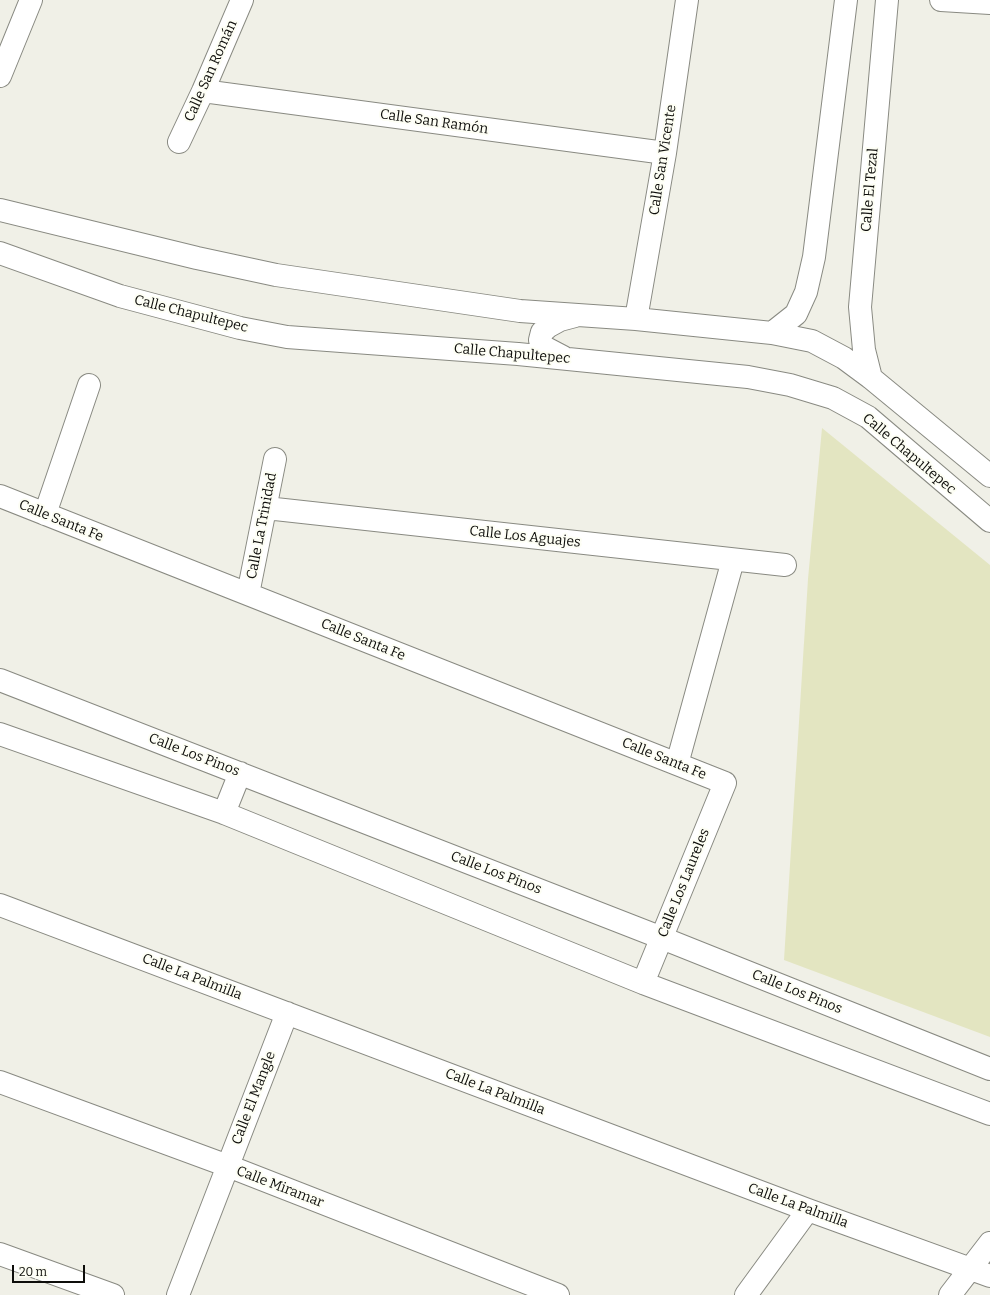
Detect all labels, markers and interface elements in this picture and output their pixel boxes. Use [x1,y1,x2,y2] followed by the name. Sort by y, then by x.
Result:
[181,18,241,124] street label: Calle San Román
[646,104,680,216] street label: Calle San Vicente
[379,106,489,138] street label: Calle San Ramón
[858,147,882,233] street label: Calle El Tezal
[132,292,250,336] street label: Calle Chapultepec
[453,341,571,367] street label: Calle Chapultepec
[859,410,959,498] street label: Calle Chapultepec
[243,471,281,581] street label: Calle La Trinidad
[16,496,106,546] street label: Calle Santa Fe
[468,523,582,551] street label: Calle Los Aguajes
[318,615,408,665] street label: Calle Santa Fe
[146,730,242,780] street label: Calle Los Pinos
[619,734,709,784] street label: Calle Santa Fe
[655,826,713,940] street label: Calle Los Laureles
[448,848,544,898] street label: Calle Los Pinos
[140,950,244,1004] street label: Calle La Palmilla
[749,966,845,1018] street label: Calle Los Pinos
[229,1049,279,1147] street label: Calle El Mangle
[443,1065,547,1119] street label: Calle La Palmilla
[234,1163,326,1211] street label: Calle Miramar
[745,1180,851,1232] street label: Calle La Palmilla
[14,1257,87,1283] scale bar
[19,1265,47,1279] text: 20 m

